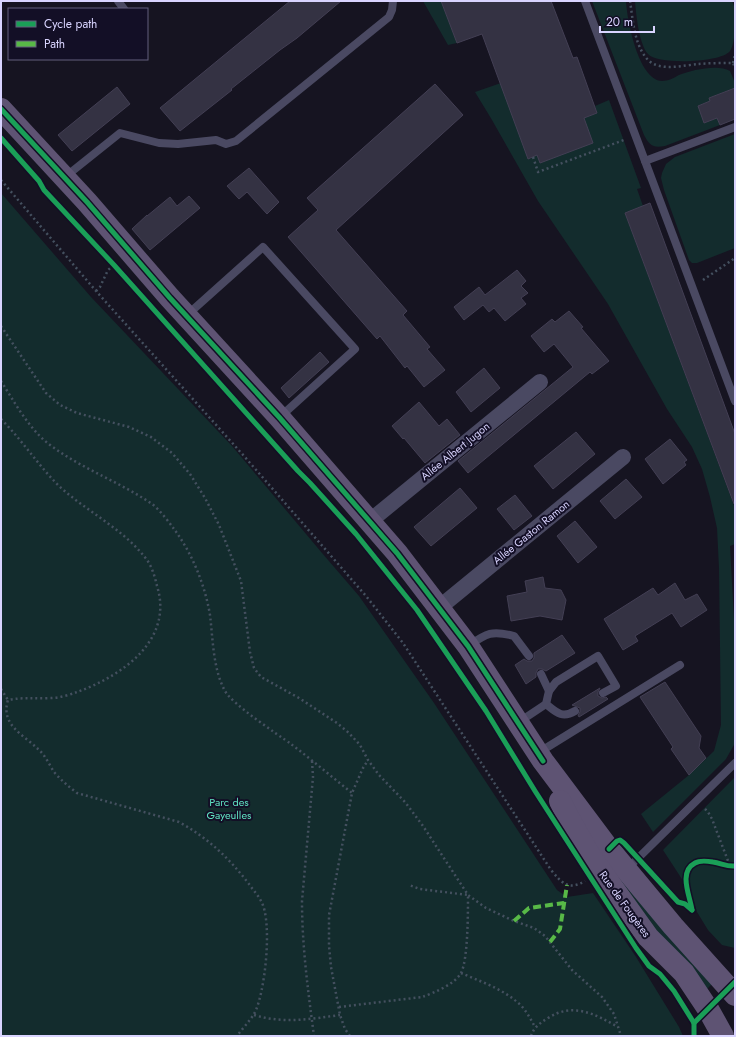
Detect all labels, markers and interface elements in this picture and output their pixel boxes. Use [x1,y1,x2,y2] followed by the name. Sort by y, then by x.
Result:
[8,8,148,60] legend
[600,8,654,34] scale bar
[606,13,633,31] text: 20 m
[44,15,97,33] text: Cycle path
[44,35,65,53] text: Path
[417,418,493,484] street label: Allée Albert Jugon
[489,496,573,568] street label: Allée Gaston Ramon
[206,794,252,823] park label: Parc des Gayeulles
[595,867,655,941] street label: Rue de Fougères

